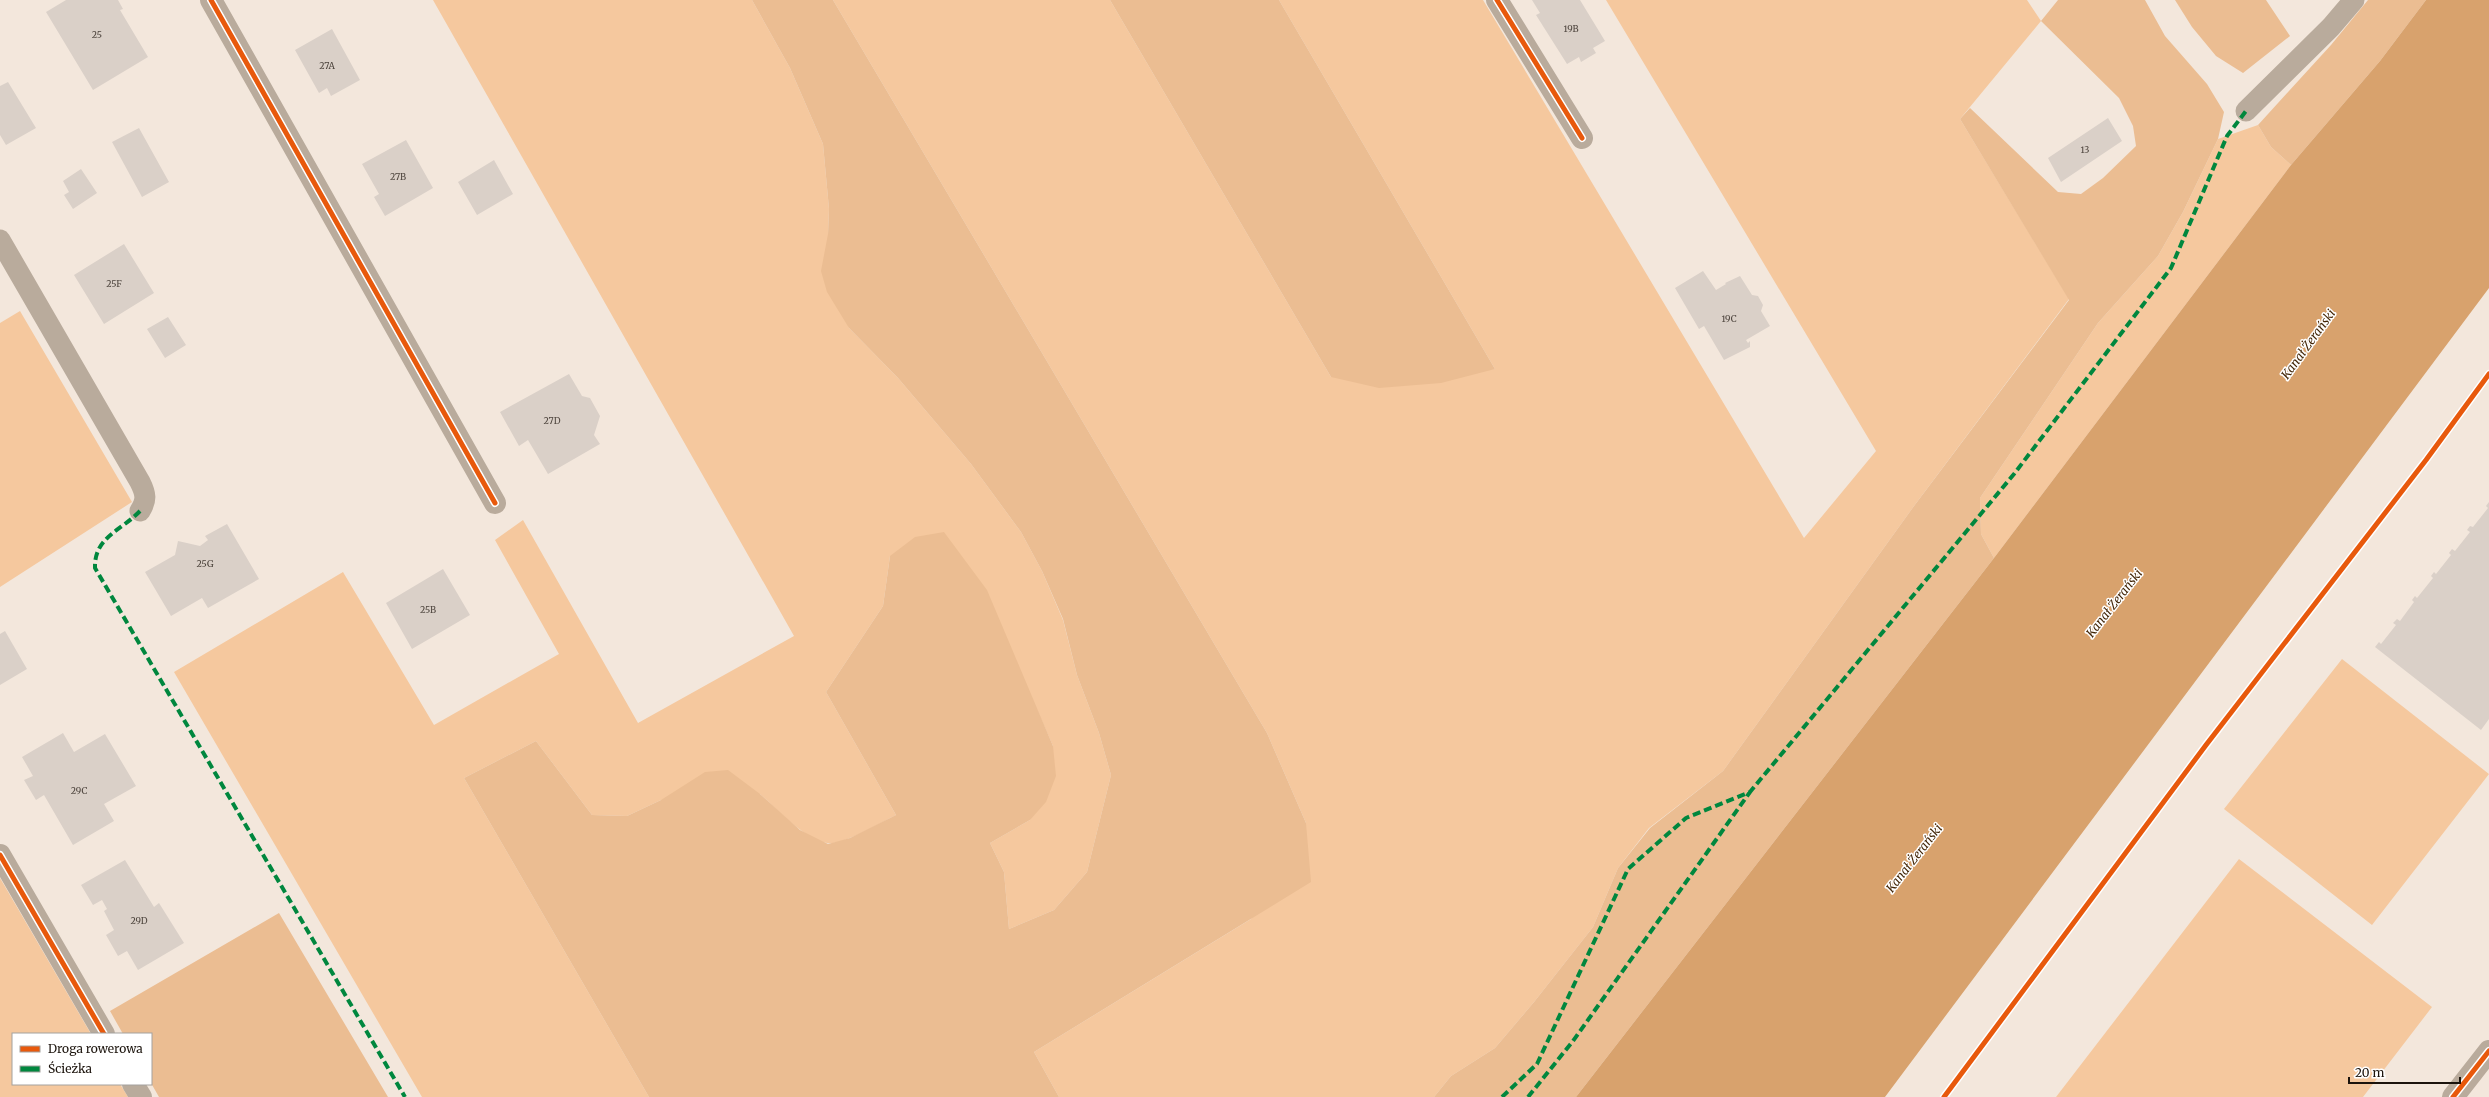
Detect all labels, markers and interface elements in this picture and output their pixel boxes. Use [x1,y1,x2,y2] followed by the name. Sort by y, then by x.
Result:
[1564,23,1578,34] house number: 19B
[92,29,102,40] house number: 25
[319,60,335,71] house number: 27A
[2081,144,2089,155] house number: 13
[390,171,406,182] house number: 27B
[106,278,122,289] house number: 25F
[2277,306,2338,382] water label: Kanał Żerański
[1721,313,1737,324] house number: 19C
[544,415,561,426] house number: 27D
[197,558,214,569] house number: 25G
[2082,566,2145,641] water label: Kanał Żerański
[420,604,436,615] house number: 25B
[71,785,87,796] house number: 29C
[1882,821,1945,896] water label: Kanał Żerański
[130,915,148,926] house number: 29D
[12,1033,152,1085] legend
[48,1041,143,1056] text: Droga rowerowa
[2349,1059,2460,1085] scale bar
[48,1061,93,1076] text: Ścieżka
[2355,1065,2384,1080] text: 20 m

